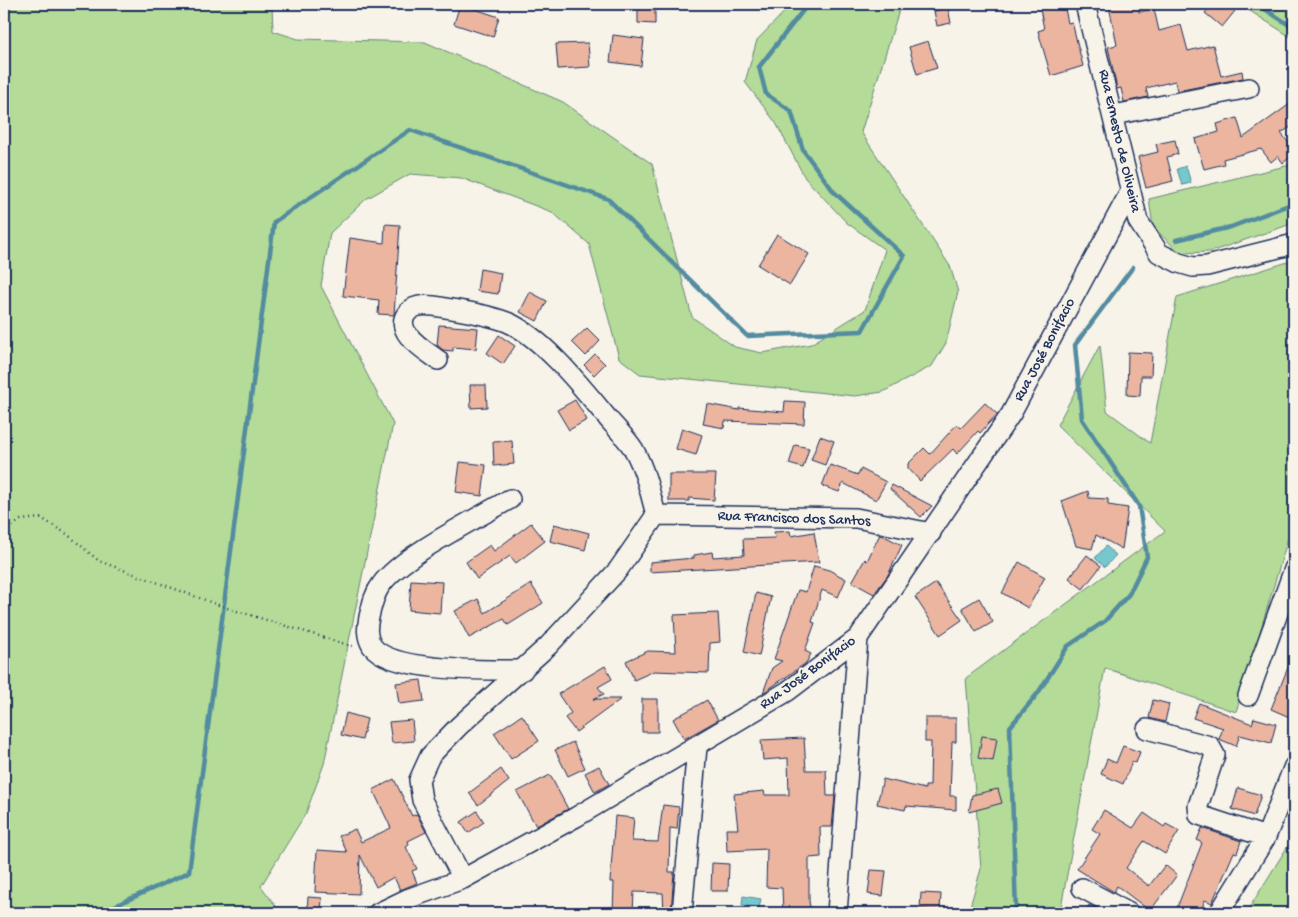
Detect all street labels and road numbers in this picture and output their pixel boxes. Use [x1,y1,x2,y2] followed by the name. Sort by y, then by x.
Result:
[1094,68,1144,215] street label: Rua Ernesto de Oliveira
[1010,295,1080,405] street label: Rua José Bonifacio
[717,507,871,531] street label: Rua Francisco dos Santos
[757,632,860,714] street label: Rua José Bonifacio

